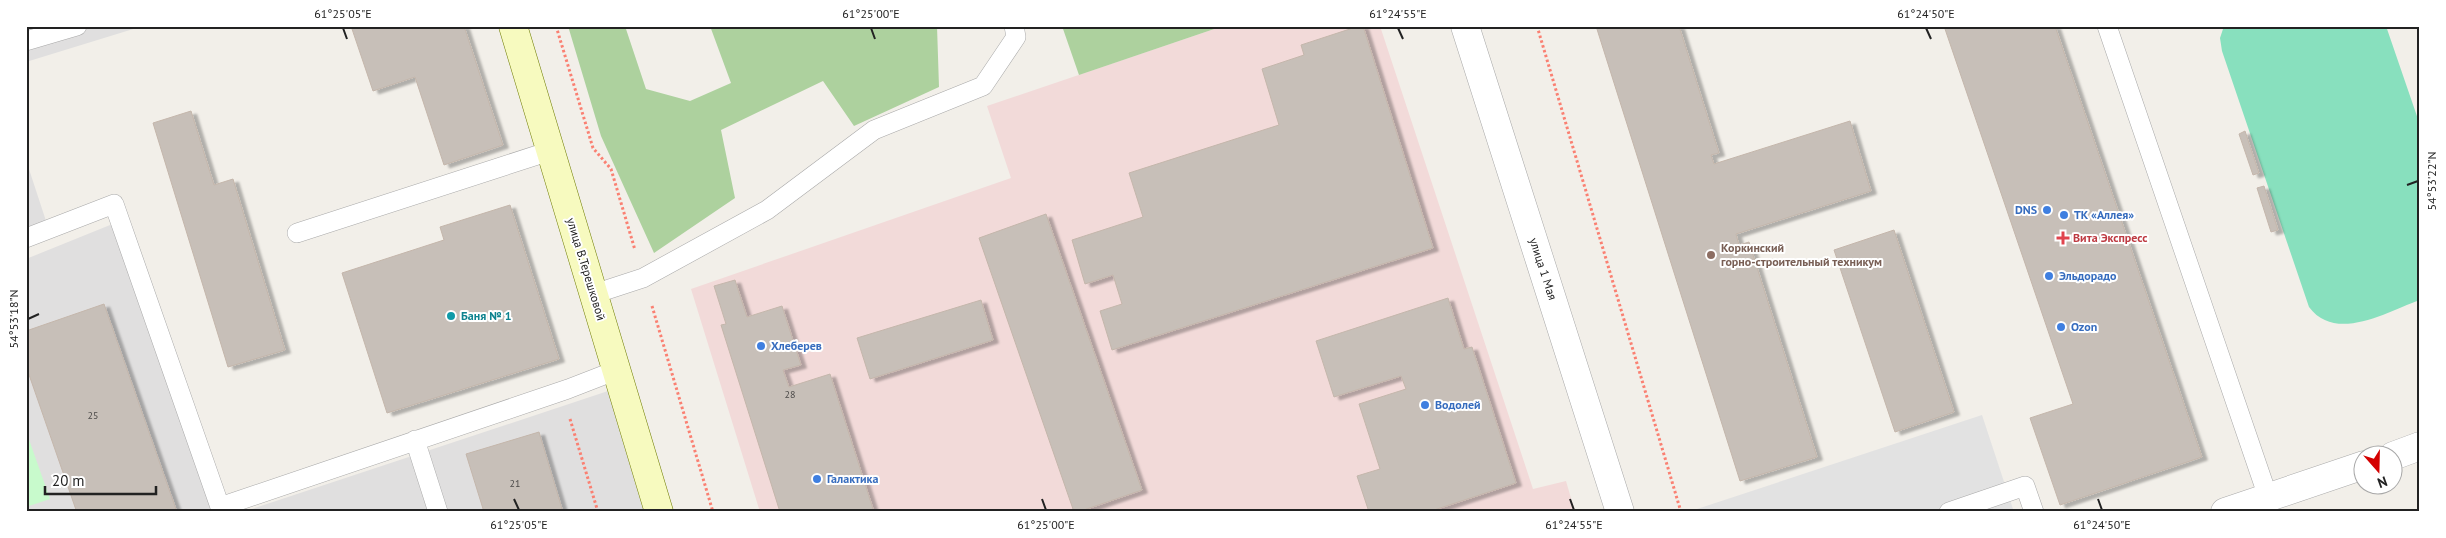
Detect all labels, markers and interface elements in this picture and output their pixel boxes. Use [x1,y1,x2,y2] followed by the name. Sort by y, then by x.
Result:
[314,6,372,21] text: 61°25'05"E
[842,6,900,21] text: 61°25'00"E
[1369,6,1427,21] text: 61°24'55"E
[1897,6,1955,21] text: 61°24'50"E
[2424,151,2439,211] text: 54°53'22"N
[2015,202,2037,217] place label: DNS
[2041,204,2053,216] marker: DNS
[2074,207,2134,222] place label: ТК «Аллея»
[2058,209,2070,221] marker: ТК «Аллея»
[564,216,609,322] street label: улица В.Терешковой
[2073,230,2148,245] place label: Вита Экспресс
[2057,232,2069,244] marker: Вита Экспресс
[1526,236,1561,302] street label: улица 1 Мая
[1721,240,1882,269] place label: Коркинский горно-строительный техникум
[1705,249,1717,261] marker: Коркинский горно-строительный техникум
[2059,268,2117,283] place label: Эльдорадо
[2043,270,2055,282] marker: Эльдорадо
[6,289,21,349] text: 54°53'18"N
[461,308,511,323] place label: Баня № 1
[445,310,457,322] marker: Баня № 1
[2071,319,2097,334] place label: Ozon
[2055,321,2067,333] marker: Ozon
[771,338,822,353] place label: Хлеберев
[755,340,767,352] marker: Хлеберев
[785,388,795,401] house number: 28
[1435,397,1481,412] place label: Водолей
[1419,399,1431,411] marker: Водолей
[88,409,98,422] house number: 25
[2354,446,2404,496] north arrow
[45,463,156,495] scale bar
[52,471,85,490] text: 20 m
[827,471,878,486] place label: Галактика
[2375,472,2390,492] text: N
[811,473,823,485] marker: Галактика
[510,477,520,490] house number: 21
[490,517,548,532] text: 61°25'05"E
[1017,517,1075,532] text: 61°25'00"E
[1545,517,1603,532] text: 61°24'55"E
[2073,517,2131,532] text: 61°24'50"E

